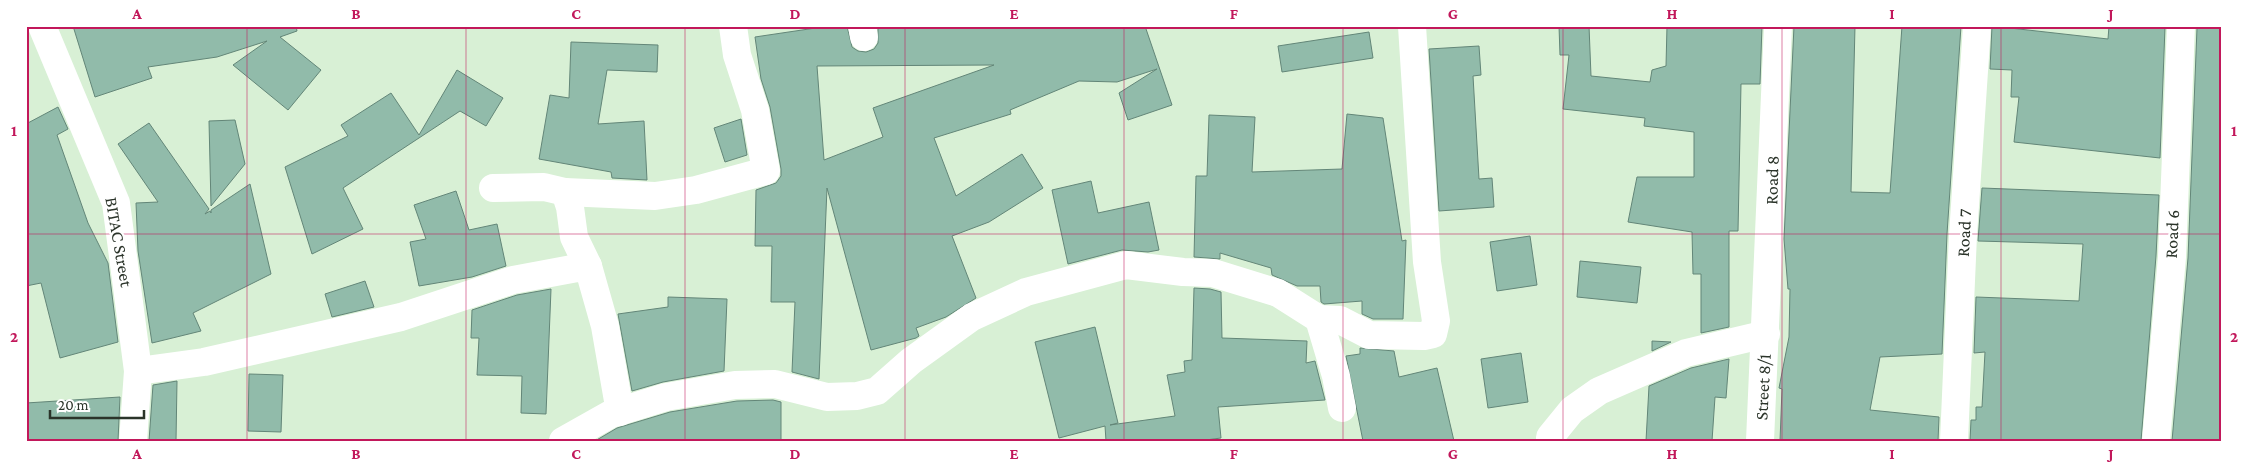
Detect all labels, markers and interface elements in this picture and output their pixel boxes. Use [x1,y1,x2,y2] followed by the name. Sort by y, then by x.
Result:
[131,5,142,22] text: A
[351,5,361,22] text: B
[571,5,581,22] text: C
[789,5,801,22] text: D
[1009,5,1019,22] text: E
[1230,5,1239,22] text: F
[1448,5,1458,22] text: G
[1667,5,1678,22] text: H
[1889,5,1895,22] text: I
[2106,5,2114,22] text: J
[11,122,17,139] text: 1
[2231,122,2237,139] text: 1
[1761,155,1783,205] street label: Road 8
[101,196,137,289] street label: BITAC Street
[1953,208,1975,258] street label: Road 7
[2161,209,2183,259] street label: Road 6
[10,328,18,345] text: 2
[2230,328,2238,345] text: 2
[1751,353,1775,421] street label: Street 8/1
[50,387,144,419] scale bar
[58,397,89,413] text: 20 m
[131,445,142,462] text: A
[351,445,361,462] text: B
[571,445,581,462] text: C
[789,445,801,462] text: D
[1009,445,1019,462] text: E
[1230,445,1239,462] text: F
[1448,445,1458,462] text: G
[1667,445,1678,462] text: H
[1889,445,1895,462] text: I
[2106,445,2114,462] text: J

